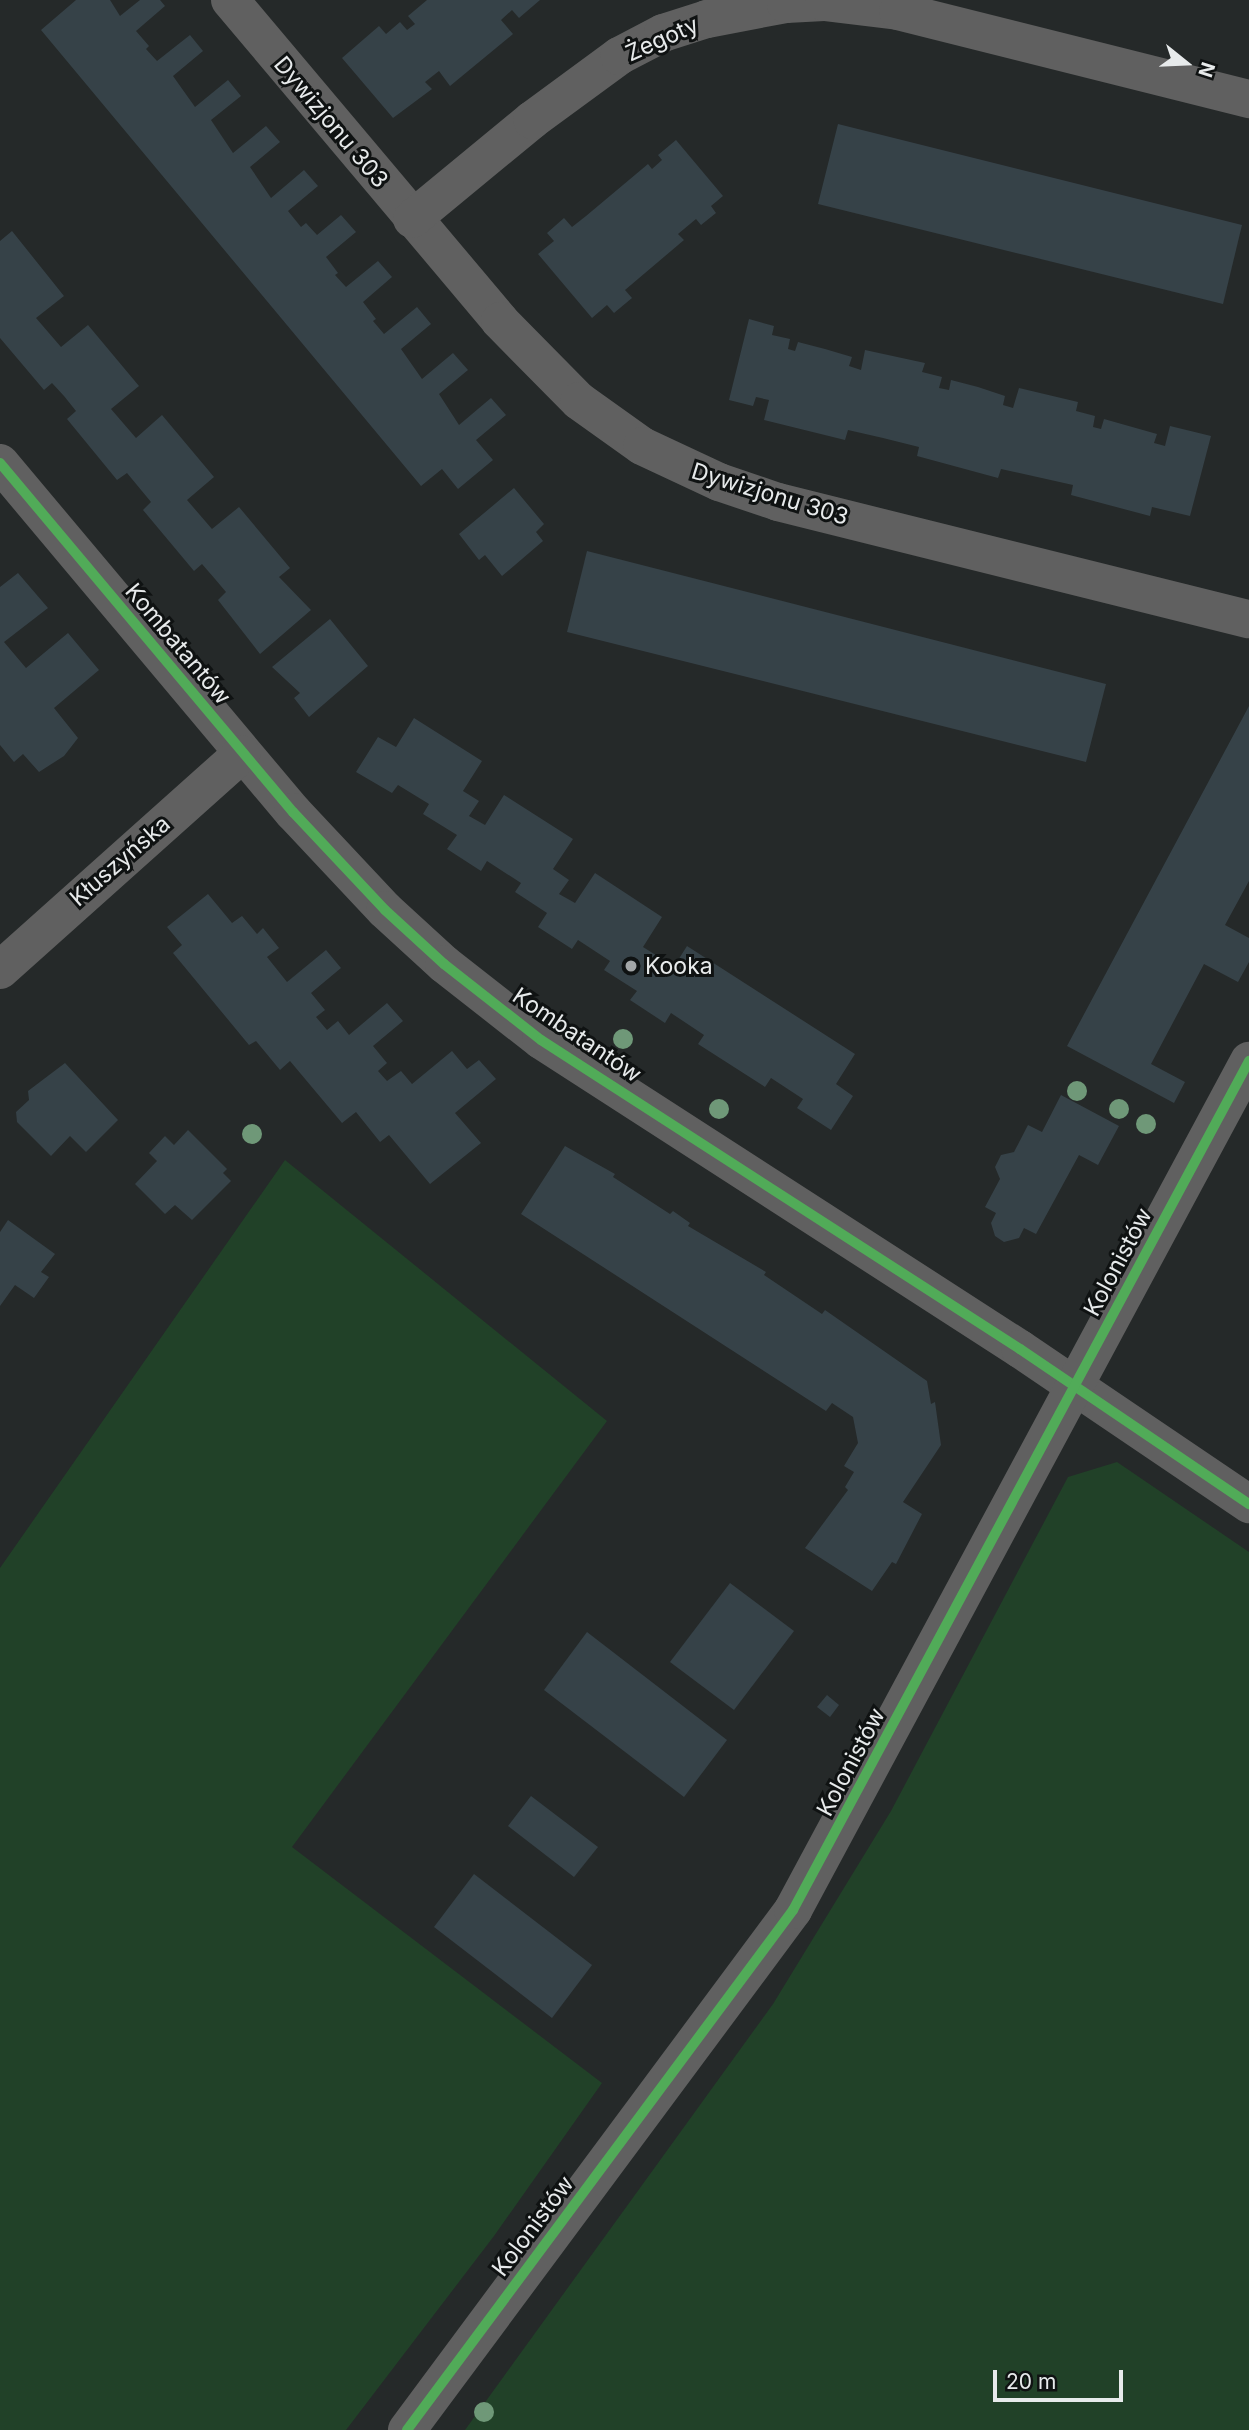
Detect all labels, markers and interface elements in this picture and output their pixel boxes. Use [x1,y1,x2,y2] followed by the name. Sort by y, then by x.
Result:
[621,11,703,67] street label: Żegoty
[1151,28,1221,98] north arrow
[268,51,394,193] street label: Dywizjonu 303
[1193,59,1220,80] text: N
[688,457,852,531] street label: Dywizjonu 303
[119,578,237,710] street label: Kombatantów
[64,810,176,912] street label: Kłuszyńska
[645,952,713,980] place label: Kooka
[623,958,639,974] marker: Kooka
[507,982,647,1088] street label: Kombatantów
[1078,1203,1158,1321] street label: Kolonistów
[811,1703,891,1821] street label: Kolonistów
[486,2170,580,2282] street label: Kolonistów
[997,2356,1126,2400] scale bar
[1006,2369,1056,2394] text: 20 m

